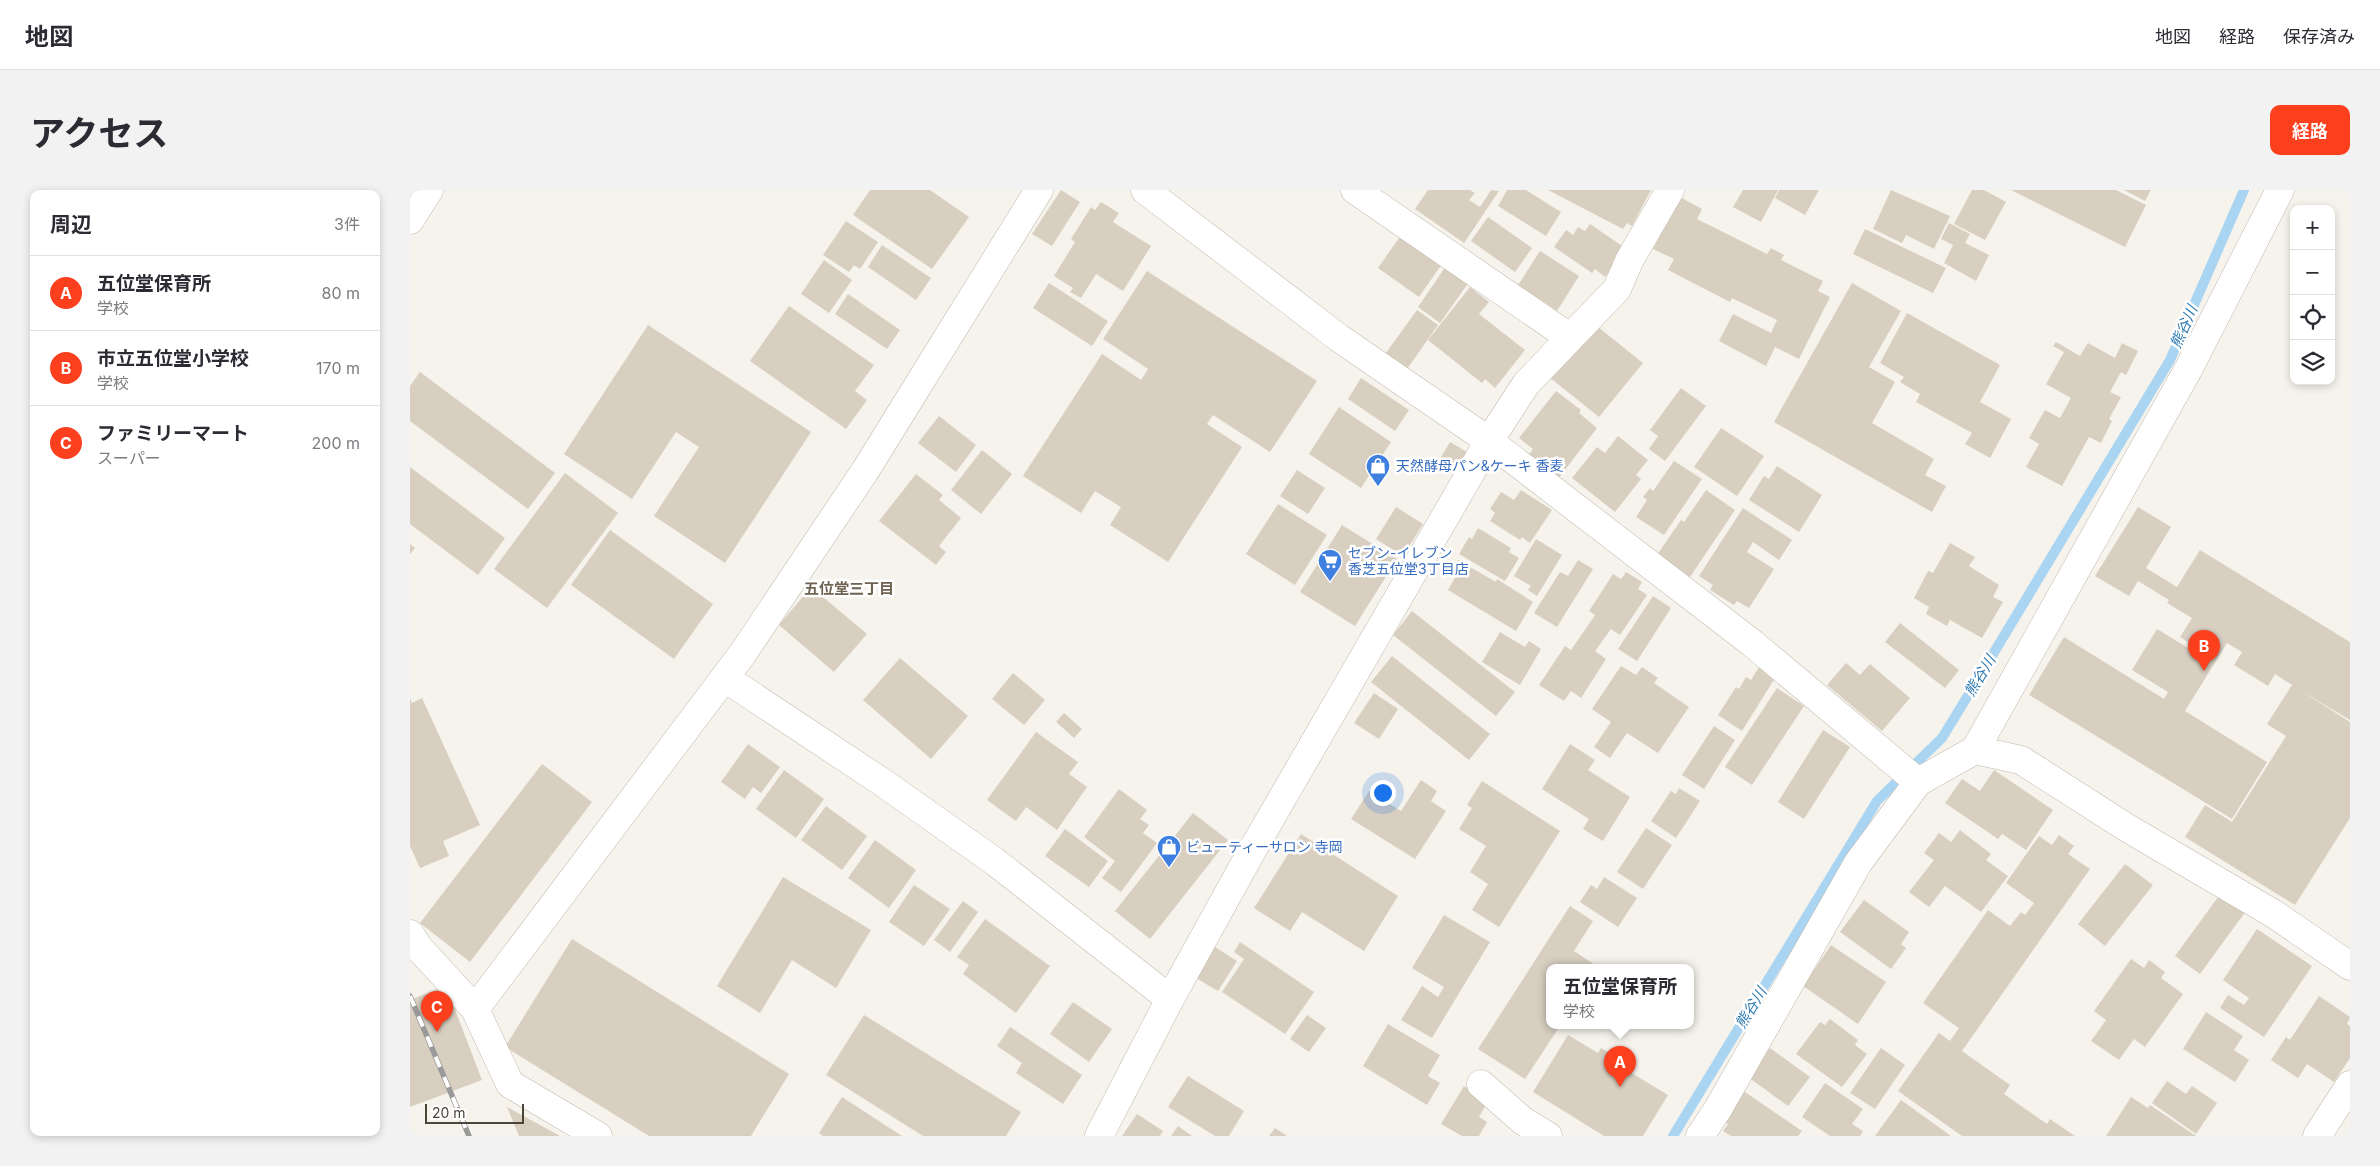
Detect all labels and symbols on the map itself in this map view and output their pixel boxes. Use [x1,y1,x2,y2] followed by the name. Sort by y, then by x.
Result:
[2166,301,2202,351] water label: 熊谷川
[1365,453,1391,487] shop icon: 天然酵母パン&ケーキ 香麦
[1396,457,1564,474] place label: 天然酵母パン&ケーキ 香麦
[1348,544,1469,577] place label: セブン-イレブン 香芝五位堂3丁目店
[1317,548,1343,582] supermarket icon: セブン-イレブン 香芝五位堂3丁目店
[804,579,894,598] district label: 五位堂三丁目
[2188,630,2220,671] pin: B
[1960,650,2000,700] water label: 熊谷川
[1370,780,1396,806] your location
[1156,834,1182,868] shop icon: ビューティーサロン 寺岡
[1186,838,1343,855] place label: ビューティーサロン 寺岡
[1731,982,1771,1032] water label: 熊谷川
[421,991,453,1032] pin: C
[1604,1046,1636,1087] pin: A
[425,1101,524,1124] scale bar

